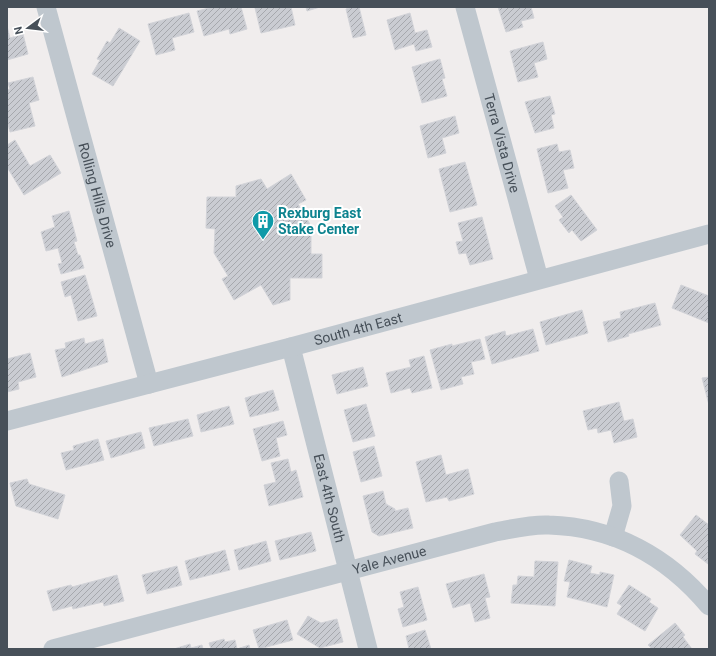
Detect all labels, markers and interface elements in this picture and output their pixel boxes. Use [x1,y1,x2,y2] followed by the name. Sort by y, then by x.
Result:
[8,8,48,48] north arrow
[11,25,26,36] text: N
[481,92,523,194] street label: Terra Vista Drive
[75,141,119,249] street label: Rolling Hills Drive
[278,205,361,237] place label: Rexburg East Stake Center
[250,208,276,241] building icon: Rexburg East Stake Center
[312,309,404,348] street label: South 4th East
[311,452,349,544] street label: East 4th South
[351,543,428,577] street label: Yale Avenue

